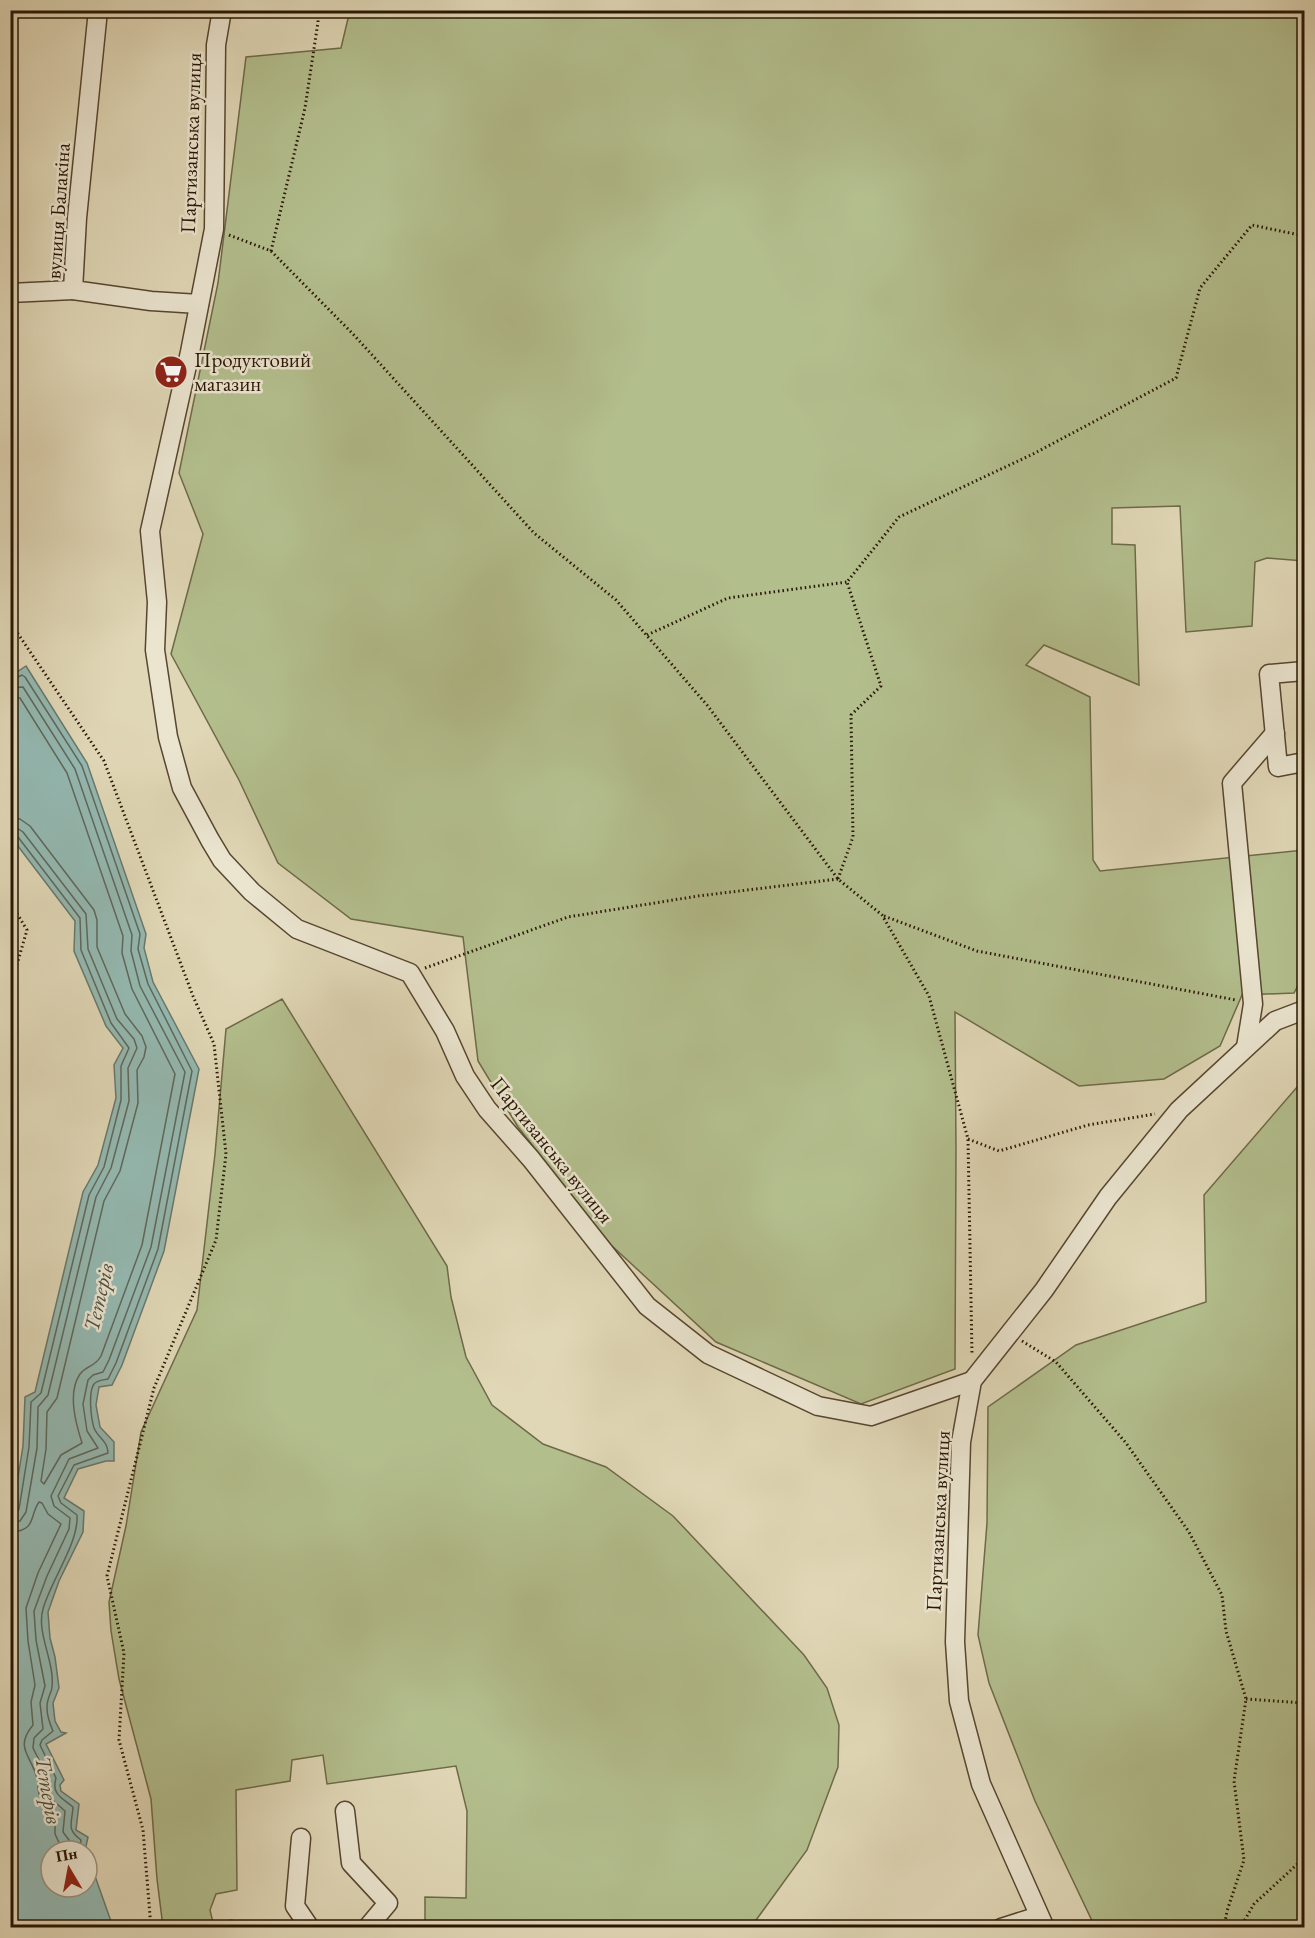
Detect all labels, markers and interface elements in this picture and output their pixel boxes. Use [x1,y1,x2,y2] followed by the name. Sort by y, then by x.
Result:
[174,52,207,234] street label: Партизанська вулиця
[39,141,76,280] street label: вулиця Балакіна
[194,346,311,397] place label: Продуктовий магазин
[153,354,189,390] supermarket icon: Продуктовий магазин
[485,1071,620,1229] street label: Партизанська вулиця
[77,1260,120,1334] water label: Тетерів
[919,1430,956,1612] street label: Партизанська вулиця
[28,1754,69,1827] water label: Тетерів
[39,1839,99,1899] north arrow
[54,1842,79,1867] text: Пн

